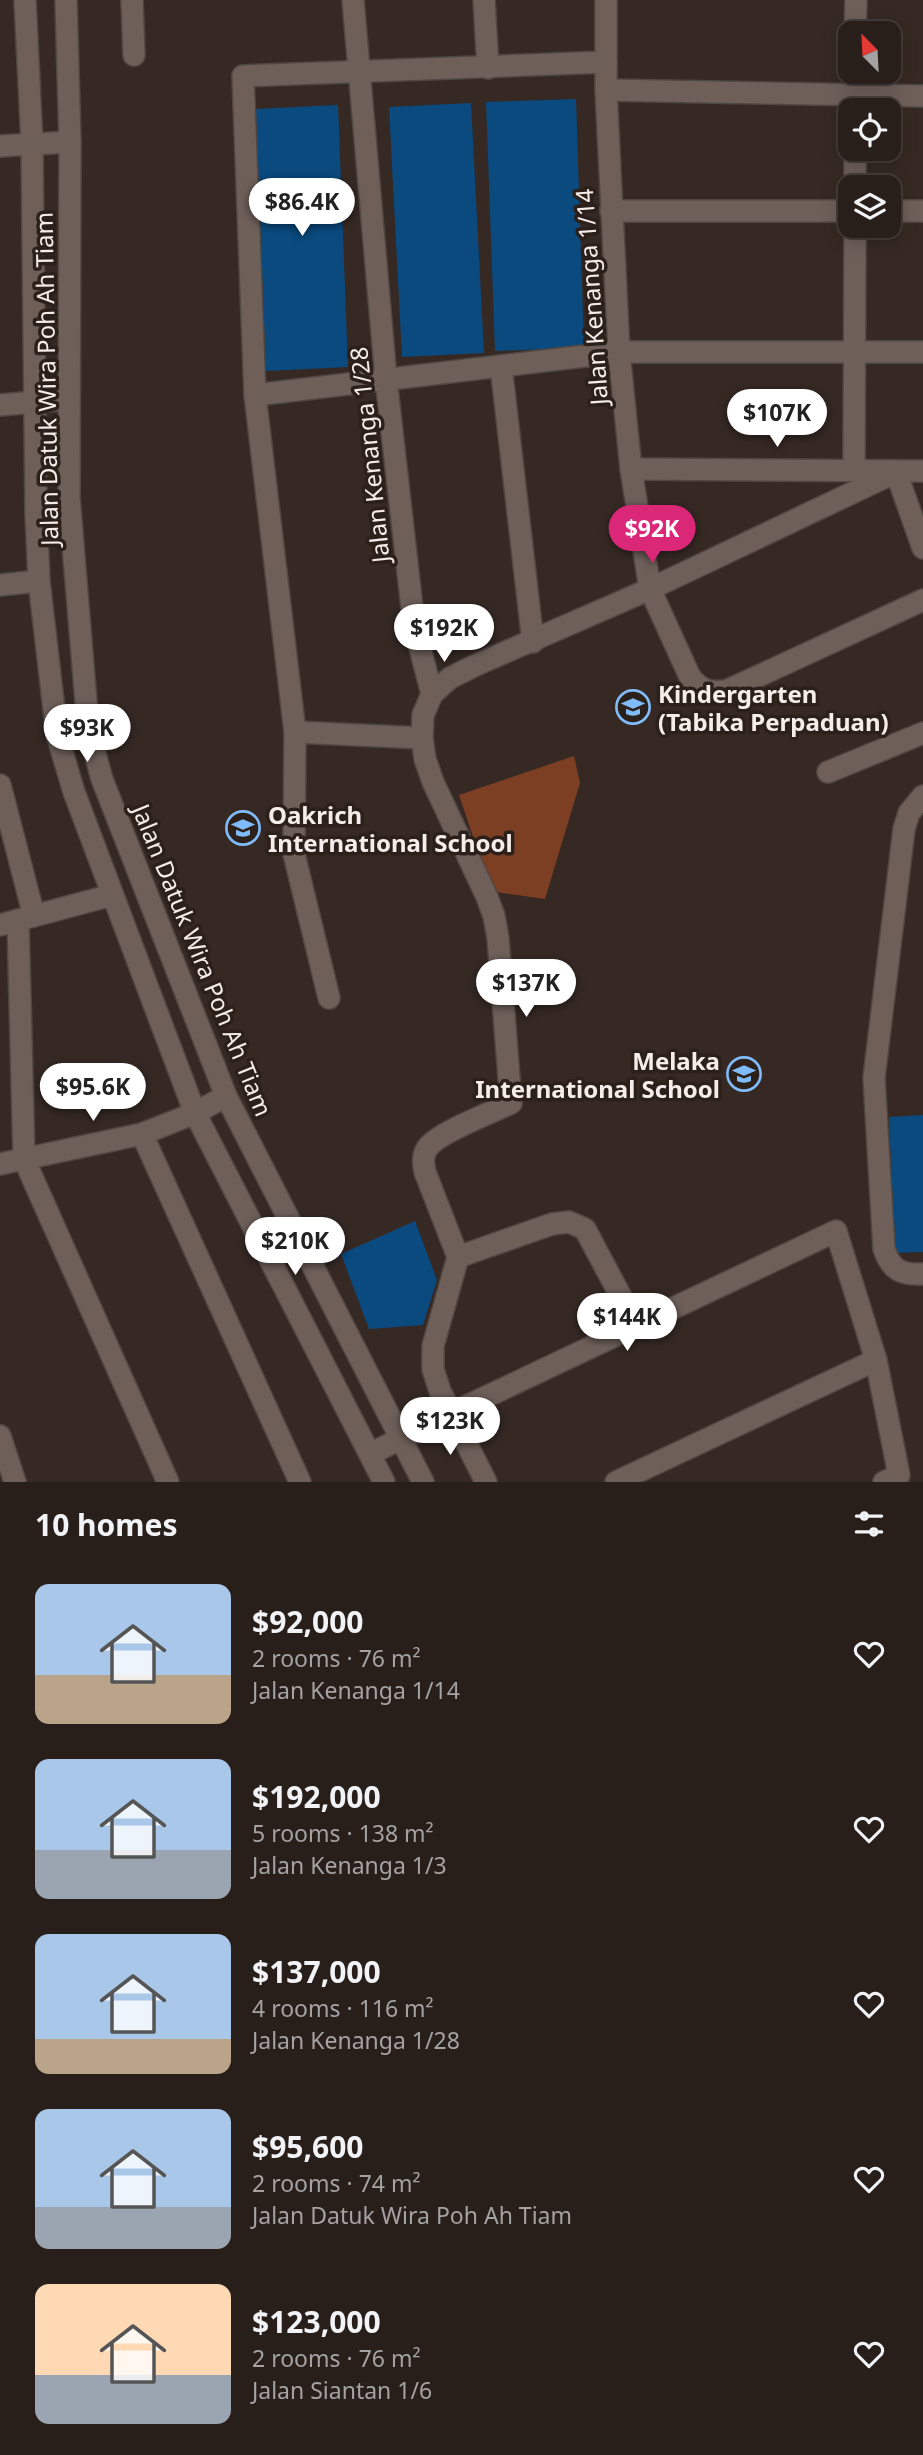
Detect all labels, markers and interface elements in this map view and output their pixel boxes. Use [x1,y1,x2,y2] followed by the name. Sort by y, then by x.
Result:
[838,21,901,84] north arrow
[838,21,901,238] map controls
[838,98,901,161] button: locate
[838,175,901,238] button: layers
[245,178,359,238] pin: $86.4K
[265,185,339,217] text: $86.4K
[567,187,615,408] street label: Jalan Kenanga 1/14
[27,212,65,548] street label: Jalan Datuk Wira Poh Ah Tiam
[341,345,397,567] street label: Jalan Kenanga 1/28
[728,390,826,449] pin: $107K
[743,396,811,428] text: $107K
[611,505,693,565] pin: $92K
[625,512,679,544] text: $92K
[395,604,493,664] pin: $192K
[410,611,478,643] text: $192K
[658,677,889,738] place label: Kindergarten (Tabika Perpaduan)
[614,688,652,726] school or university icon: Kindergarten (Tabika Perpaduan)
[46,704,128,764] pin: $93K
[60,711,114,743] text: $93K
[124,797,281,1121] street label: Jalan Datuk Wira Poh Ah Tiam
[268,798,513,859] place label: Oakrich International School
[224,809,262,847] school or university icon: Oakrich International School
[477,960,575,1019] pin: $137K
[492,966,560,998] text: $137K
[475,1044,720,1105] place label: Melaka International School
[725,1055,763,1093] school or university icon: Melaka International School
[36,1064,150,1123] pin: $95.6K
[56,1070,130,1102] text: $95.6K
[246,1218,344,1277] pin: $210K
[261,1224,329,1256] text: $210K
[578,1294,676,1353] pin: $144K
[593,1300,661,1332] text: $144K
[401,1398,499,1457] pin: $123K
[416,1404,484,1436] text: $123K
[35,1504,178,1545] text: 10 homes
[850,1505,888,1543] icon: filters
[252,1601,364,1642] text: $92,000
[91,1612,175,1696] icon: home
[850,1635,888,1673] icon: heart
[252,1642,421,1674] text: 2 rooms · 76 m²
[252,1674,460,1706] text: Jalan Kenanga 1/14
[252,1776,381,1817] text: $192,000
[91,1787,175,1871] icon: home
[850,1810,888,1848] icon: heart
[252,1817,434,1849] text: 5 rooms · 138 m²
[252,1849,447,1881] text: Jalan Kenanga 1/3
[252,1951,381,1992] text: $137,000
[91,1962,175,2046] icon: home
[850,1985,888,2023] icon: heart
[252,1992,434,2024] text: 4 rooms · 116 m²
[252,2024,460,2056] text: Jalan Kenanga 1/28
[252,2126,364,2167] text: $95,600
[91,2137,175,2221] icon: home
[850,2160,888,2198] icon: heart
[252,2167,421,2199] text: 2 rooms · 74 m²
[252,2199,572,2231] text: Jalan Datuk Wira Poh Ah Tiam
[252,2301,381,2342] text: $123,000
[91,2312,175,2396] icon: home
[850,2335,888,2373] icon: heart
[252,2342,421,2374] text: 2 rooms · 76 m²
[252,2374,432,2406] text: Jalan Siantan 1/6

